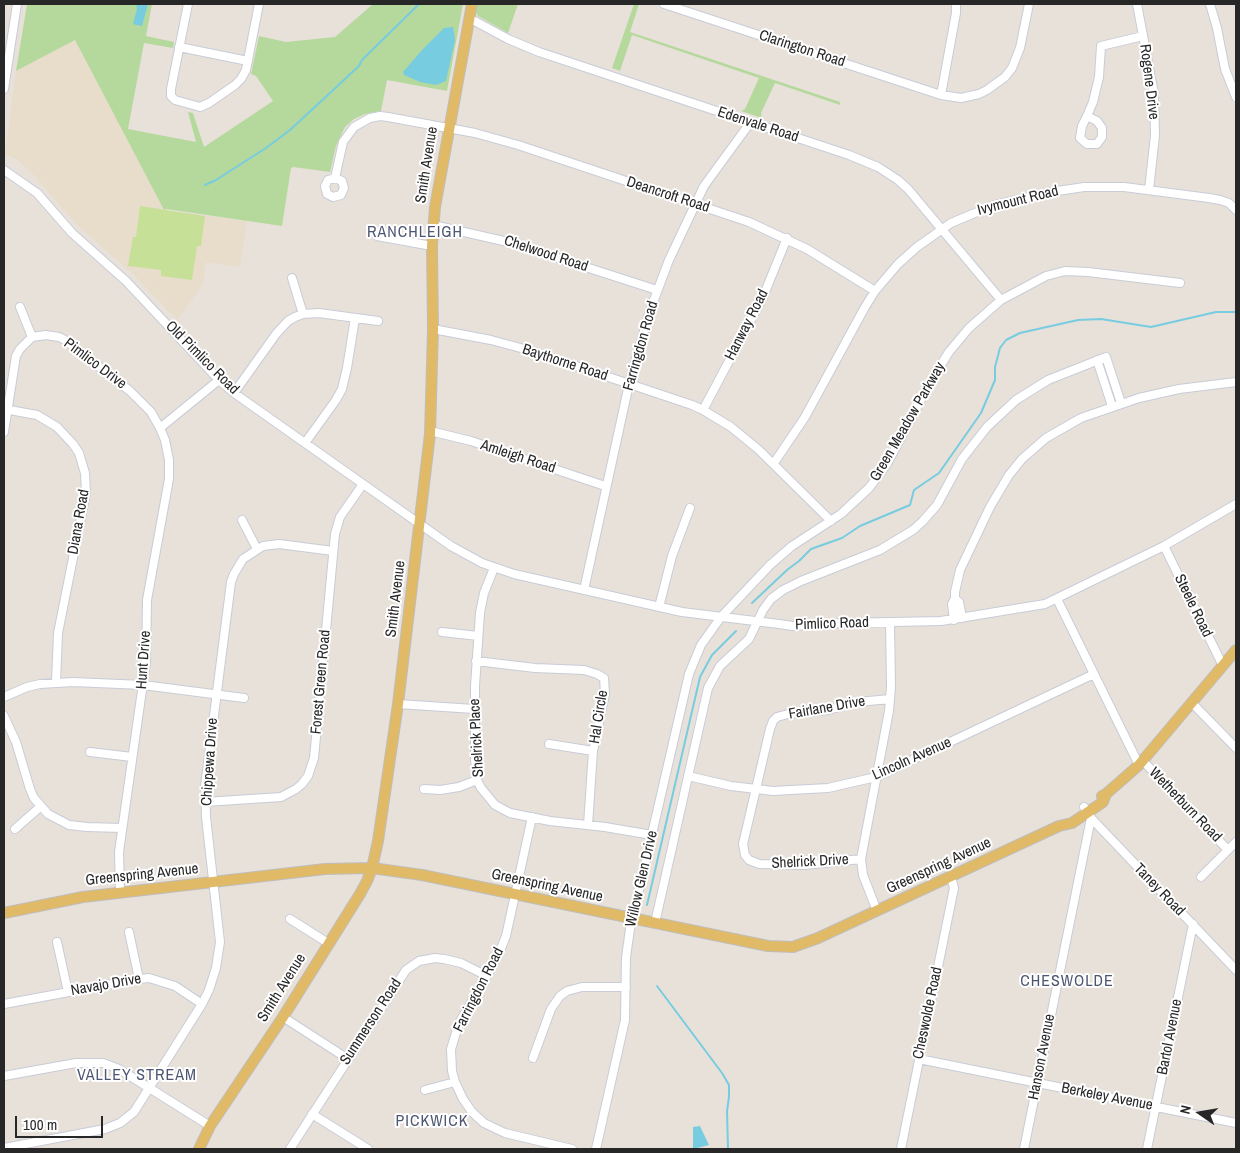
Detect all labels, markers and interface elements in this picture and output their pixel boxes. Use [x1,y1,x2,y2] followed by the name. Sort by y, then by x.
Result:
[757,27,847,71] street label: Clarington Road
[1135,43,1163,121] street label: Rogene Drive
[715,103,801,147] street label: Edenvale Road
[412,126,442,204] street label: Smith Avenue
[624,173,712,217] street label: Deancroft Road
[976,182,1060,220] street label: Ivymount Road
[366,223,464,243] district label: RANCHLEIGH
[502,232,590,276] street label: Chelwood Road
[721,286,773,364] street label: Hanway Road
[620,299,662,393] street label: Farringdon Road
[162,318,242,398] street label: Old Pimlico Road
[60,335,130,393] street label: Pimlico Drive
[520,341,610,385] street label: Baythorne Road
[867,359,949,485] street label: Green Meadow Parkway
[478,436,558,478] street label: Amleigh Road
[64,488,94,556] street label: Diana Road
[382,560,410,638] street label: Smith Avenue
[1170,572,1216,640] street label: Steele Road
[795,614,869,634] street label: Pimlico Road
[307,629,335,735] street label: Forest Green Road
[133,630,155,690] street label: Hunt Drive
[586,689,612,745] street label: Hal Circle
[787,692,867,724] street label: Fairlane Drive
[466,698,488,778] street label: Shelrick Place
[198,717,222,807] street label: Chippewa Drive
[870,734,954,784] street label: Lincoln Avenue
[1145,764,1225,846] street label: Wetherburn Road
[622,829,662,929] street label: Willow Glen Drive
[884,834,994,898] street label: Greenspring Avenue
[771,851,849,873] street label: Shelrick Drive
[85,860,199,890] street label: Greenspring Avenue
[1130,860,1188,920] street label: Taney Road
[490,865,604,907] street label: Greenspring Avenue
[450,945,508,1035] street label: Farringdon Road
[254,951,310,1025] street label: Smith Avenue
[909,965,947,1061] street label: Cheswolde Road
[69,970,143,1000] street label: Navajo Drive
[1019,972,1115,992] district label: CHESWOLDE
[336,976,406,1068] street label: Summerson Road
[1154,997,1186,1077] street label: Bartol Avenue
[1025,1012,1059,1102] street label: Hanson Avenue
[75,1066,199,1086] district label: VALLEY STREAM
[1060,1079,1154,1115] street label: Berkeley Avenue
[1175,1088,1225,1138] north arrow
[1176,1104,1195,1116] text: N
[18,1106,105,1138] scale bar
[395,1112,469,1132] district label: PICKWICK
[23,1114,57,1135] text: 100 m

